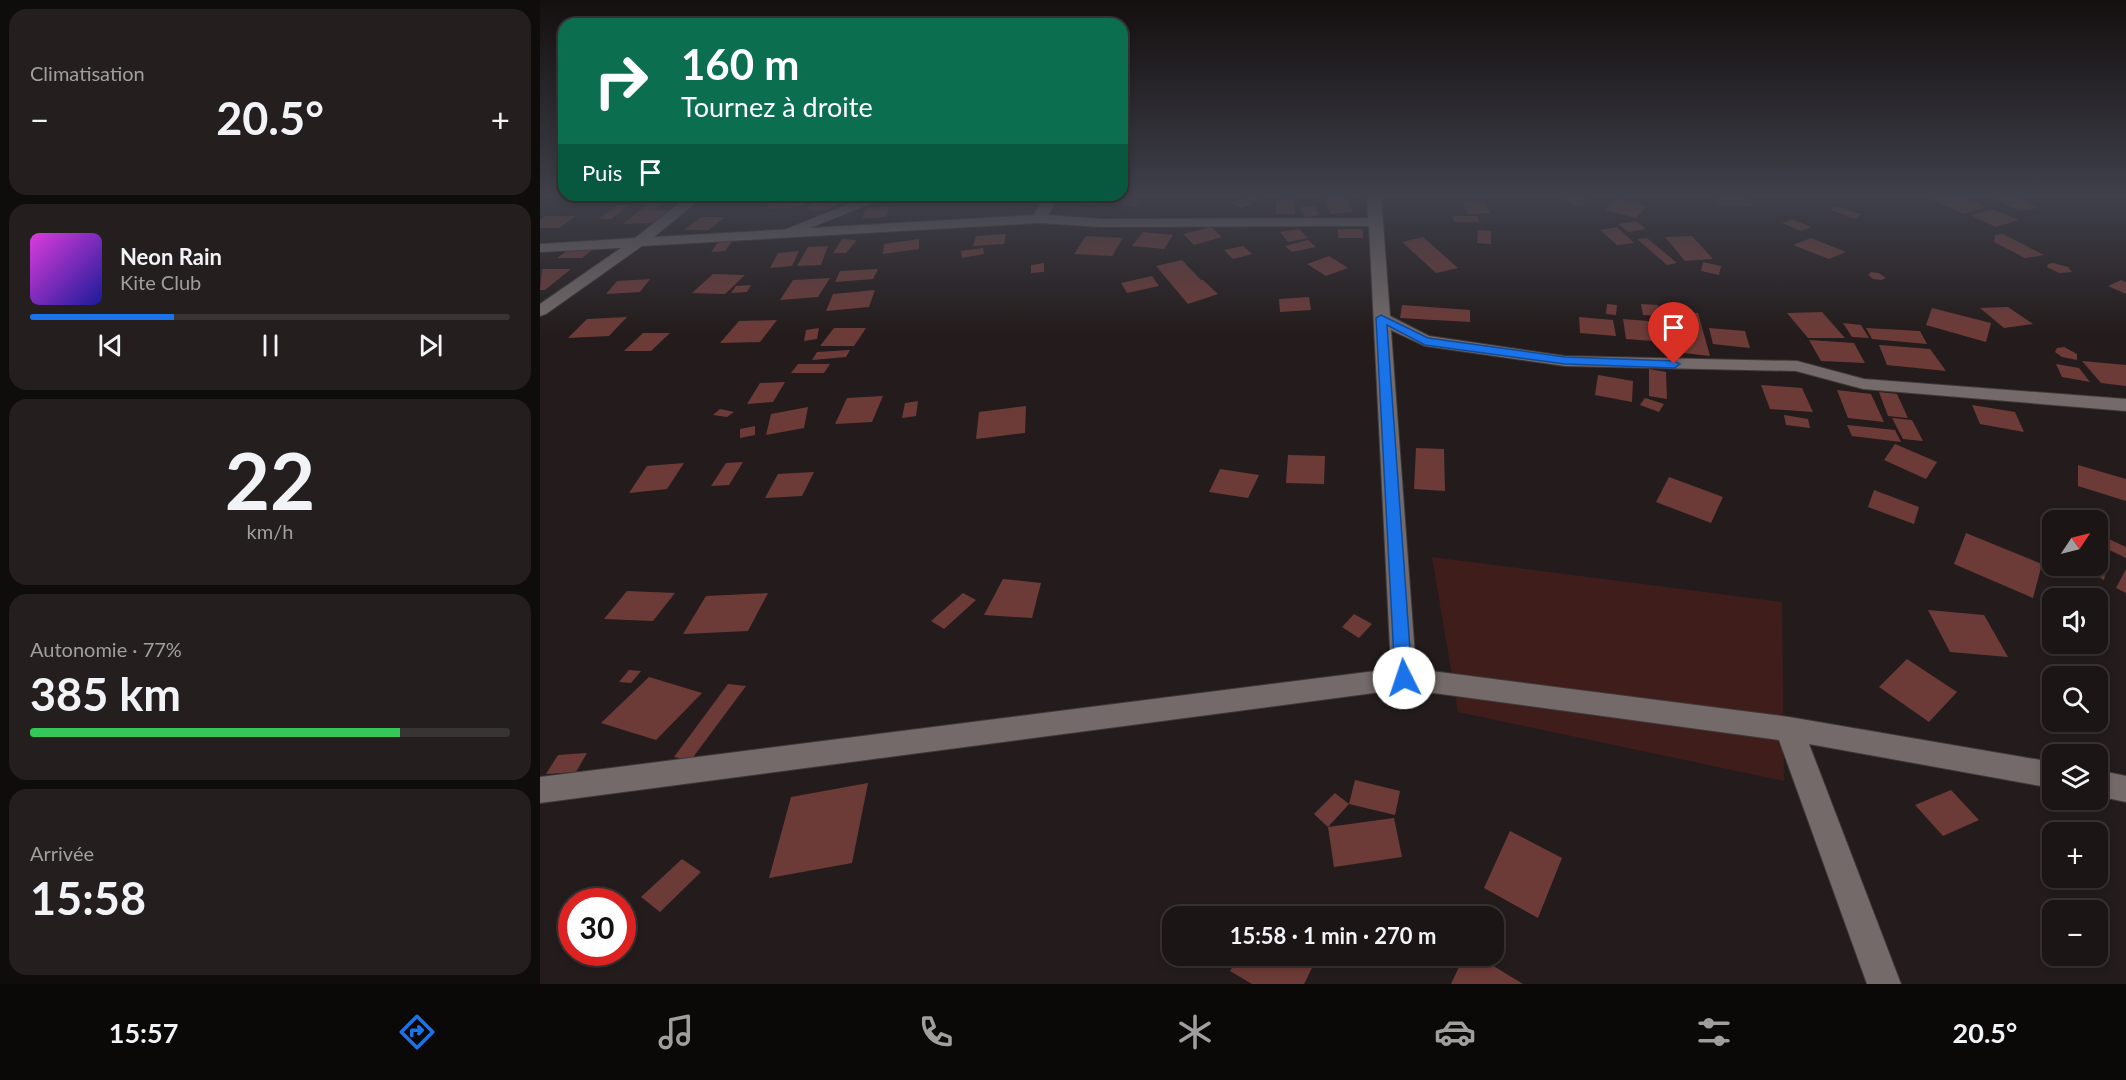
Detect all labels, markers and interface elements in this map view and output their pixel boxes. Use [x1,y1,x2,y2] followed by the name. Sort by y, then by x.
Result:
[681,39,799,89] text: 160 m
[582,42,660,120] icon: right
[30,61,145,85] text: Climatisation
[681,90,873,123] text: Tournez à droite
[216,91,324,145] text: 20.5°
[30,99,49,139] text: −
[491,99,510,139] text: +
[634,156,667,189] icon: arrive
[582,159,622,186] text: Puis
[120,243,222,270] text: Neon Rain
[120,270,201,294] text: Kite Club
[1648,302,1699,364] pin
[1657,311,1690,344] icon: arrive
[94,329,127,362] icon: previous
[254,329,287,362] icon: pause
[414,329,447,362] icon: next
[225,433,315,527] text: 22
[2042,510,2108,576] north arrow
[2042,510,2108,966] map controls
[247,519,293,543] text: km/h
[2042,588,2108,654] button: sound
[30,637,182,661] text: Autonomie · 77%
[1372,646,1436,710] position arrow
[2042,666,2108,732] button: search
[30,667,181,721] text: 385 km
[2042,744,2108,810] button: layers
[2042,822,2108,888] button: +
[30,841,94,865] text: Arrivée
[30,871,146,925] text: 15:58
[558,888,636,966] speed limit sign: 30
[2042,900,2108,966] button: −
[1230,922,1436,949] text: 15:58 · 1 min · 270 m
[396,1011,438,1053] icon: directions
[655,1011,697,1053] icon: music
[915,1011,957,1053] icon: phone
[1174,1011,1216,1053] icon: climate
[1434,1011,1476,1053] icon: car
[1693,1011,1735,1053] icon: filters
[109,1016,178,1049] text: 15:57
[1953,1016,2017,1049] text: 20.5°

